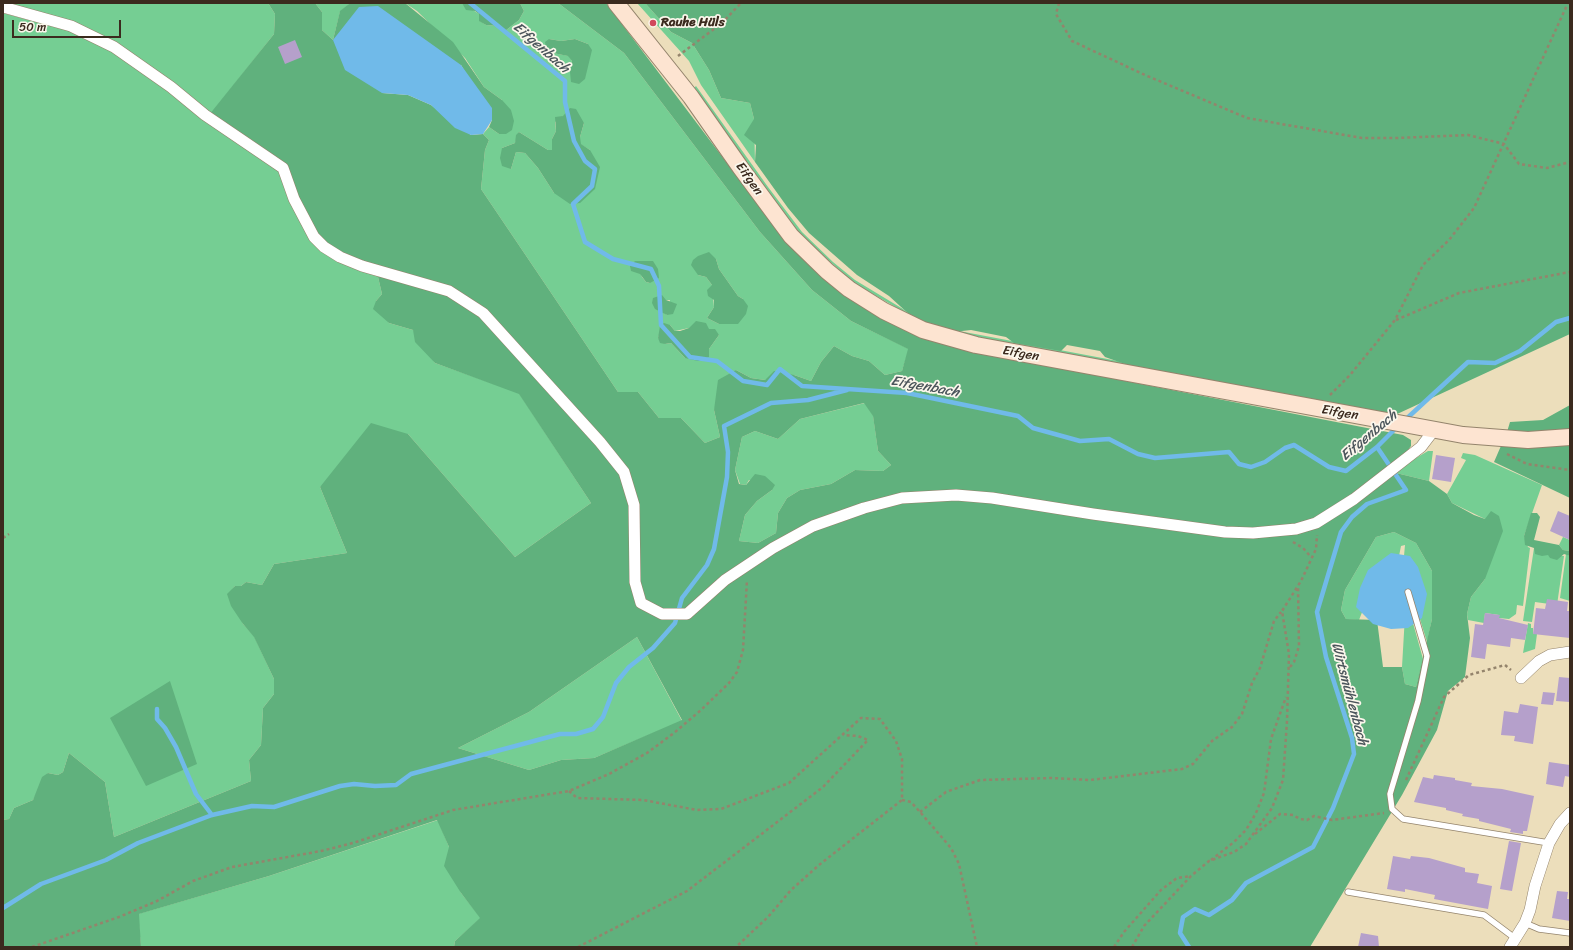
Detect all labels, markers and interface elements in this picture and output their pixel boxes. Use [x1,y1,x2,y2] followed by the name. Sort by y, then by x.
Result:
[14,12,123,38] scale bar
[661,15,725,31] place label: Rauhe Hüls
[19,16,46,38] text: 50 m
[648,18,658,28] marker: Rauhe Hüls
[510,19,572,77] water label: Eifgenbach
[732,159,766,199] street label: Eifgen
[1001,343,1041,365] street label: Eifgen
[890,373,960,401] water label: Eifgenbach
[1320,402,1360,424] street label: Eifgen
[1337,407,1401,465] water label: Eifgenbach
[1327,641,1371,747] water label: Wirtsmühlenbach

